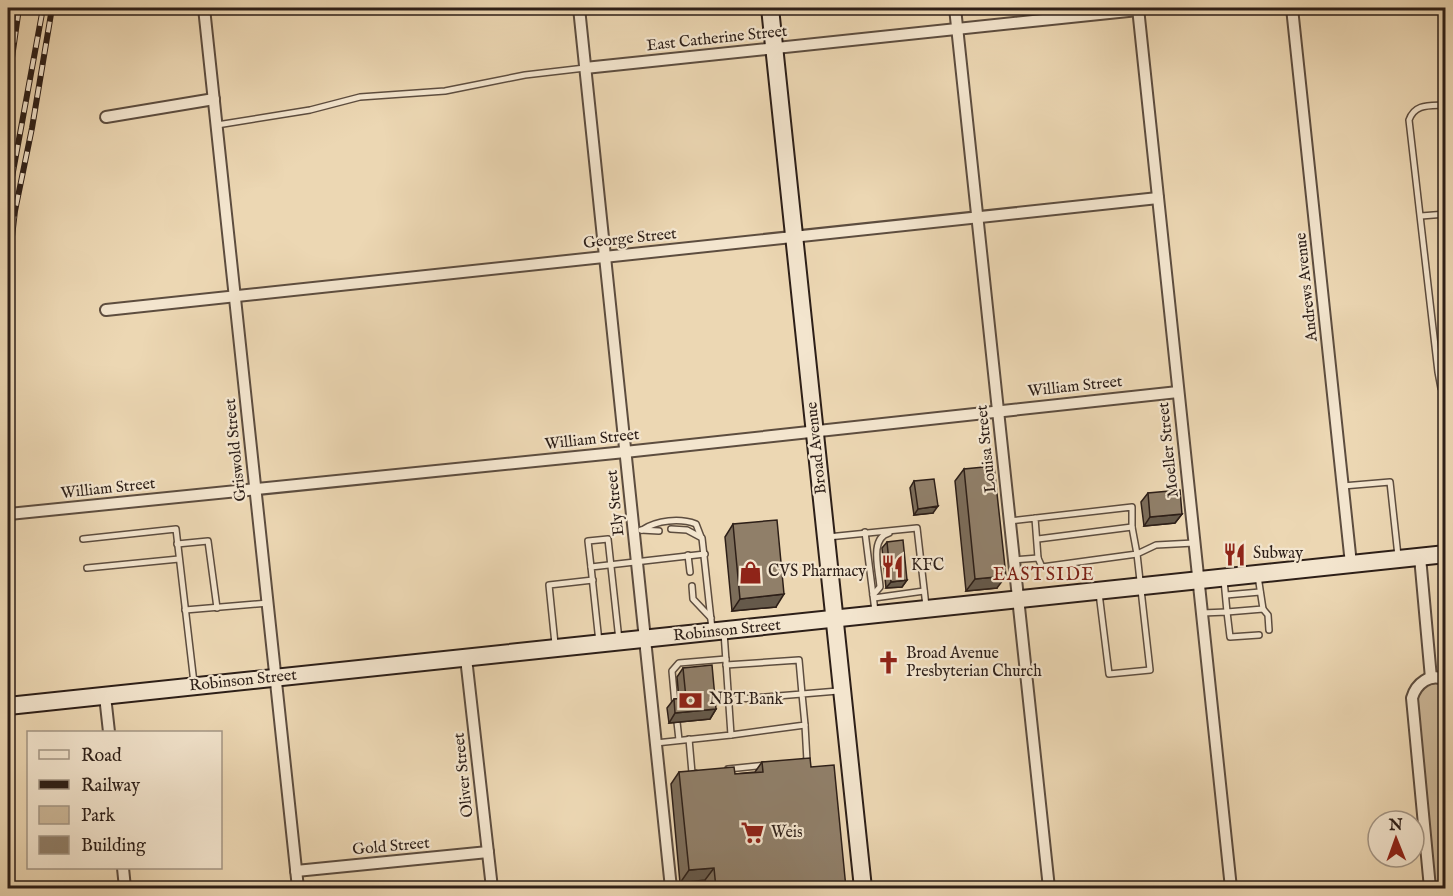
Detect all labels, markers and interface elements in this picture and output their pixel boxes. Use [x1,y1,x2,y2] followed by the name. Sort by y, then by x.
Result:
[646,22,789,56] street label: East Catherine Street
[582,224,678,254] street label: George Street
[1291,231,1323,344] street label: Andrews Avenue
[1027,372,1124,402] street label: William Street
[221,397,251,503] street label: Griswold Street
[802,401,832,495] street label: Broad Avenue
[1154,401,1184,499] street label: Moeller Street
[972,403,1002,494] street label: Louisa Street
[544,425,641,455] street label: William Street
[603,468,629,537] street label: Ely Street
[60,474,157,504] street label: William Street
[1222,541,1248,567] restaurant icon: Subway
[1253,544,1303,564] place label: Subway
[880,553,906,579] restaurant icon: KFC
[911,556,944,576] place label: KFC
[737,559,763,585] shop icon: CVS Pharmacy
[768,562,866,582] place label: CVS Pharmacy
[993,564,1095,587] district label: EASTSIDE
[672,615,782,647] street label: Robinson Street
[906,644,1042,682] place label: Broad Avenue Presbyterian Church
[875,650,901,676] church icon: Broad Avenue Presbyterian Church
[188,665,298,697] street label: Robinson Street
[678,687,704,713] bank icon: NBT Bank
[709,690,784,710] place label: NBT Bank
[27,731,222,869] legend
[450,731,478,818] street label: Oliver Street
[81,745,122,768] text: Road
[81,775,140,798] text: Railway
[81,805,116,828] text: Park
[1366,809,1426,869] north arrow
[1388,816,1403,836] text: N
[740,820,766,846] supermarket icon: Weis
[771,823,803,843] place label: Weis
[352,834,431,860] street label: Gold Street
[81,835,146,858] text: Building

